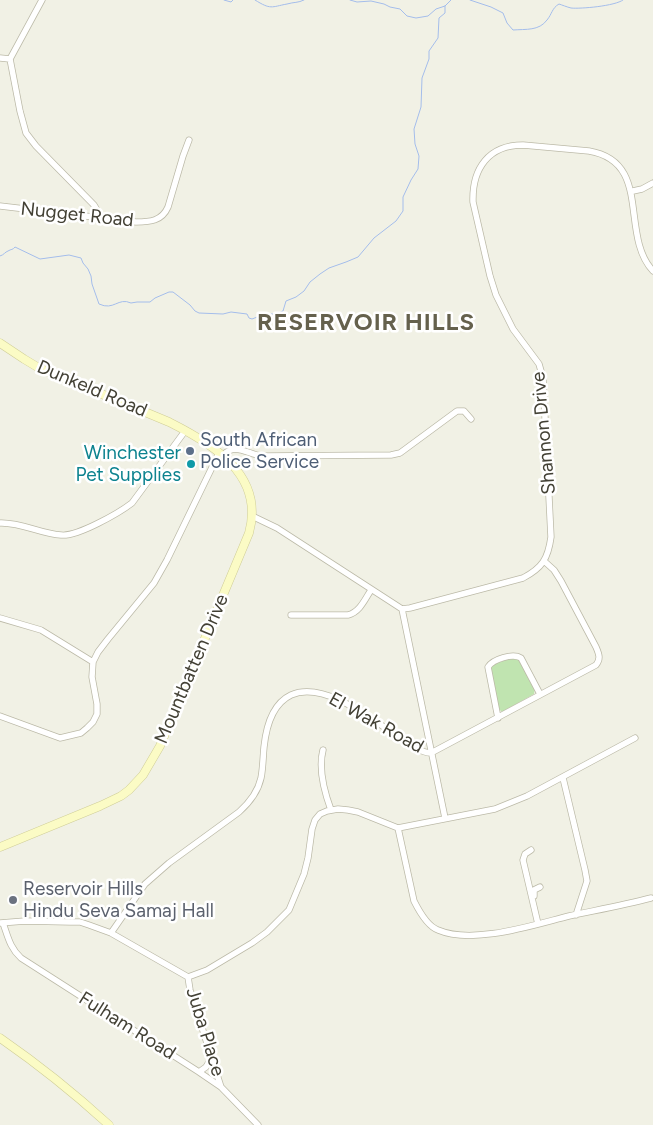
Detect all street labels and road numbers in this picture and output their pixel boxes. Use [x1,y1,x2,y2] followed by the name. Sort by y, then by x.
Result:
[19,198,135,232] street label: Nugget Road
[34,356,150,422] street label: Dunkeld Road
[527,371,561,495] street label: Shannon Drive
[150,591,234,747] street label: Mountbatten Drive
[325,688,427,758] street label: El Wak Road
[181,985,229,1079] street label: Juba Place
[74,987,180,1065] street label: Fulham Road

